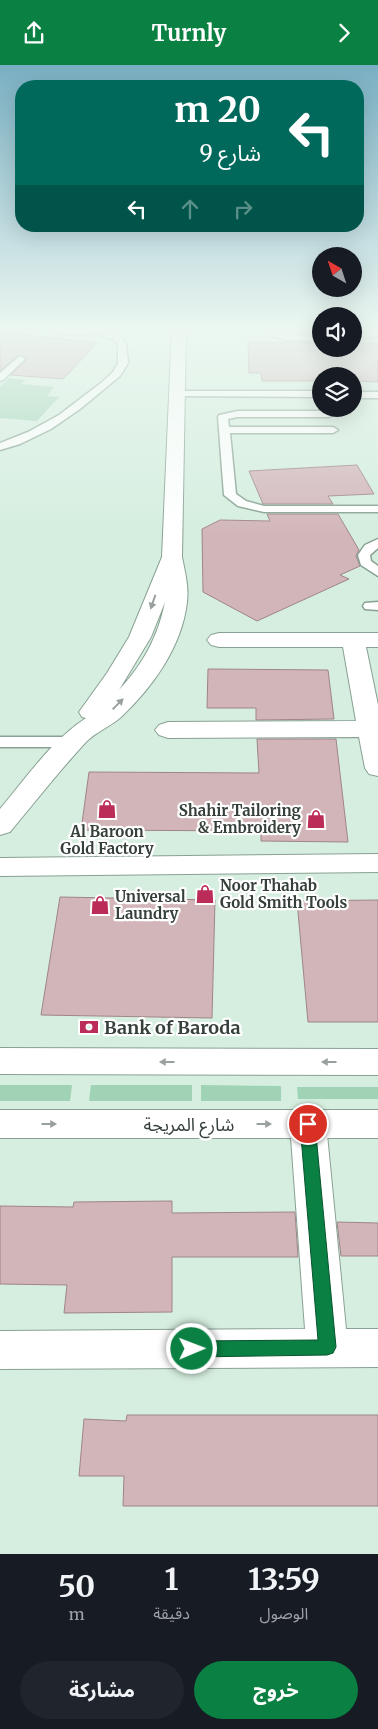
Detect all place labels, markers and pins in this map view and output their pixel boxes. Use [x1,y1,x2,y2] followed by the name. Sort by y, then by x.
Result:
[96,798,118,820] shop icon: Al Baroon Gold Factory
[179,801,302,837] place label: Shahir Tailoring & Embroidery
[305,808,327,830] shop icon: Shahir Tailoring & Embroidery
[60,822,154,858] place label: Al Baroon Gold Factory
[220,876,347,912] place label: Noor Thahab Gold Smith Tools
[194,883,216,905] shop icon: Noor Thahab Gold Smith Tools
[115,887,186,923] place label: Universal Laundry
[89,894,111,916] shop icon: Universal Laundry
[78,1016,100,1038] bank icon: Bank of Baroda
[104,1016,241,1039] place label: Bank of Baroda
[287,1103,329,1145] pin

